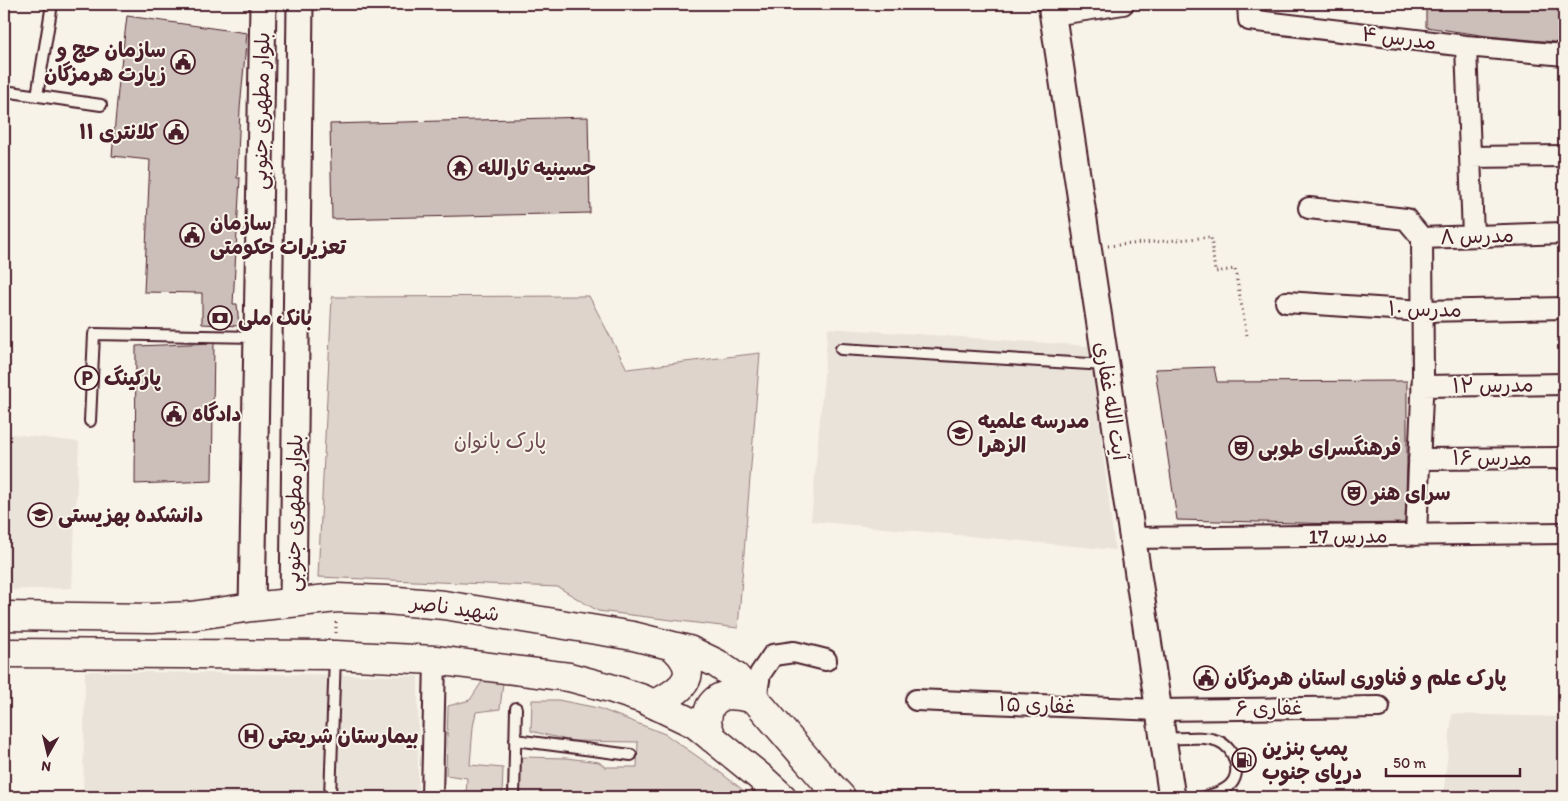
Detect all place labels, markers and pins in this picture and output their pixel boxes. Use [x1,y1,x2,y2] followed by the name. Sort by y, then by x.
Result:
[44,37,166,87] place label: سازمان حج و زیارت هرمزگان
[170,49,196,75] public building icon: سازمان حج و زیارت هرمزگان
[79,119,159,144] place label: کلانتری ۱۱
[163,119,189,145] public building icon: کلانتری ۱۱
[447,155,473,181] temple icon: حسینیه ثارالله
[478,155,596,181] place label: حسینیه ثارالله
[210,210,347,260] place label: سازمان تعزیرات حکومتی
[179,222,205,248] public building icon: سازمان تعزیرات حکومتی
[207,305,233,331] bank icon: بانک ملی
[238,305,312,331] place label: بانک ملی
[74,365,100,391] parking icon: پارکینگ
[104,365,161,391] place label: پارکینگ
[161,401,187,427] public building icon: دادگاه
[192,401,241,426] place label: دادگاه
[978,408,1090,457] place label: مدرسه علمیه الزهرا
[947,420,973,446] school or university icon: مدرسه علمیه الزهرا
[1228,435,1254,461] theatre icon: فرهنگسرای طوبی
[1258,435,1401,461] place label: فرهنگسرای طوبی
[1341,480,1367,506] theatre icon: سرای هنر
[1370,480,1451,505] place label: سرای هنر
[27,502,53,528] school or university icon: دانشکده بهزیستی
[58,502,203,528] place label: دانشکده بهزیستی
[1193,665,1219,691] public building icon: پارک علم و فناوری استان هرمزگان
[1224,665,1506,694] place label: پارک علم و فناوری استان هرمزگان
[238,723,264,749] hospital icon: بیمارستان شریعتی
[268,723,419,749] place label: بیمارستان شریعتی
[1262,735,1362,786] place label: پمپ بنزین دریای جنوب
[1231,747,1257,773] fuel station icon: پمپ بنزین دریای جنوب

